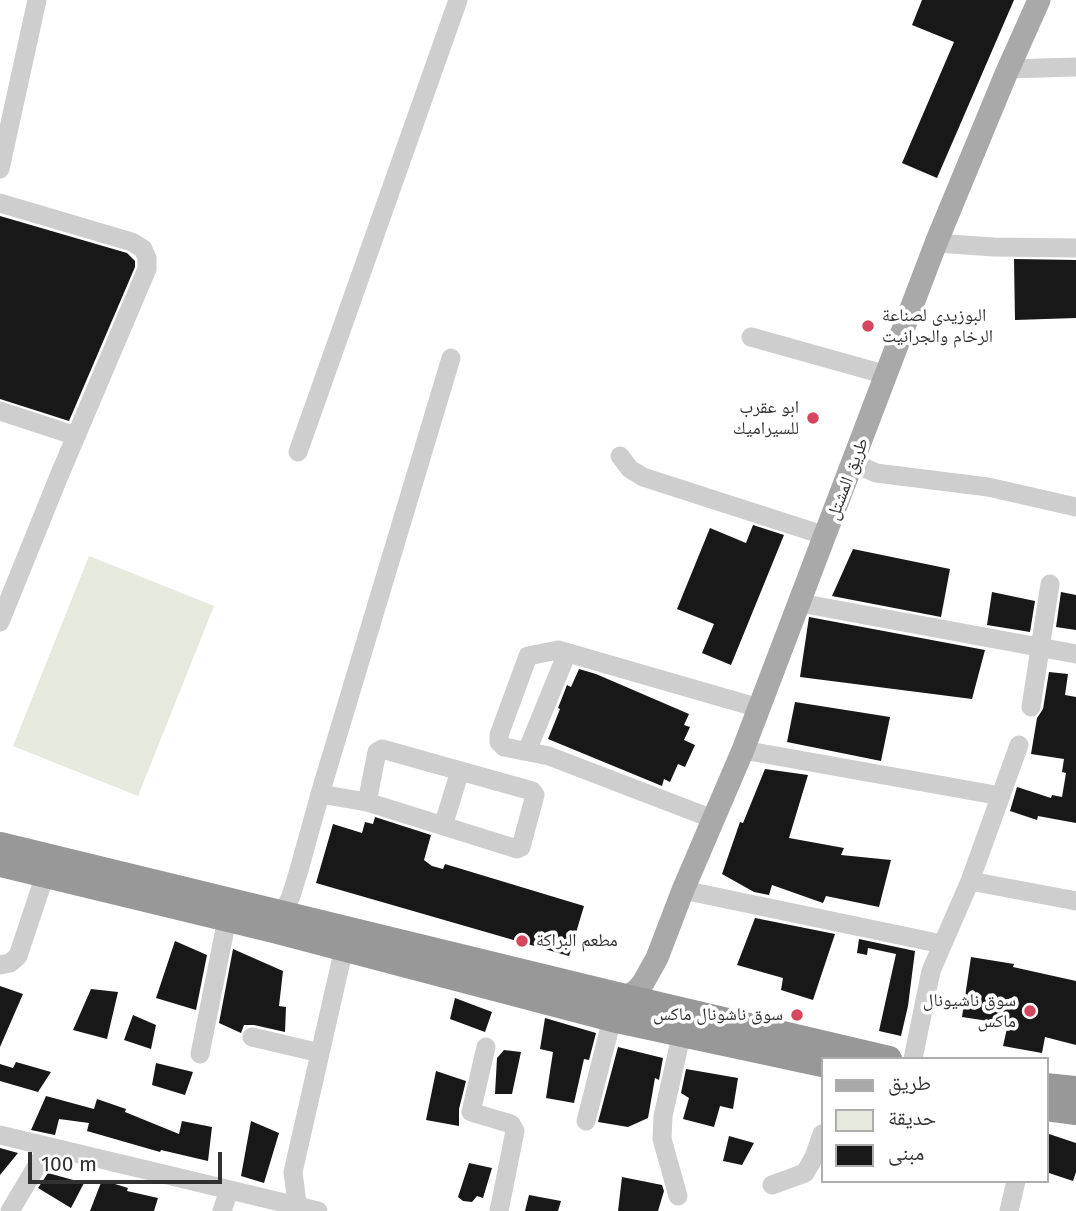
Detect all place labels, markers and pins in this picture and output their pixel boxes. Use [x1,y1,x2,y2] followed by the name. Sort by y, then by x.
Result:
[882,305,993,348] place label: البوزيدي لصناعة الرخام والجرانيت
[860,318,876,334] marker: البوزيدي لصناعة الرخام والجرانيت
[733,397,799,440] place label: ابو عقرب للسيراميك
[805,410,821,426] marker: ابو عقرب للسيراميك
[536,930,618,952] place label: مطعم البراكة
[514,933,530,949] marker: مطعم البراكة
[923,990,1016,1032] place label: سوق ناشيونال ماكس
[1022,1003,1038,1019] marker: سوق ناشيونال ماكس
[653,1004,783,1026] place label: سوق ناشونال ماكس
[789,1007,805,1023] marker: سوق ناشونال ماكس

